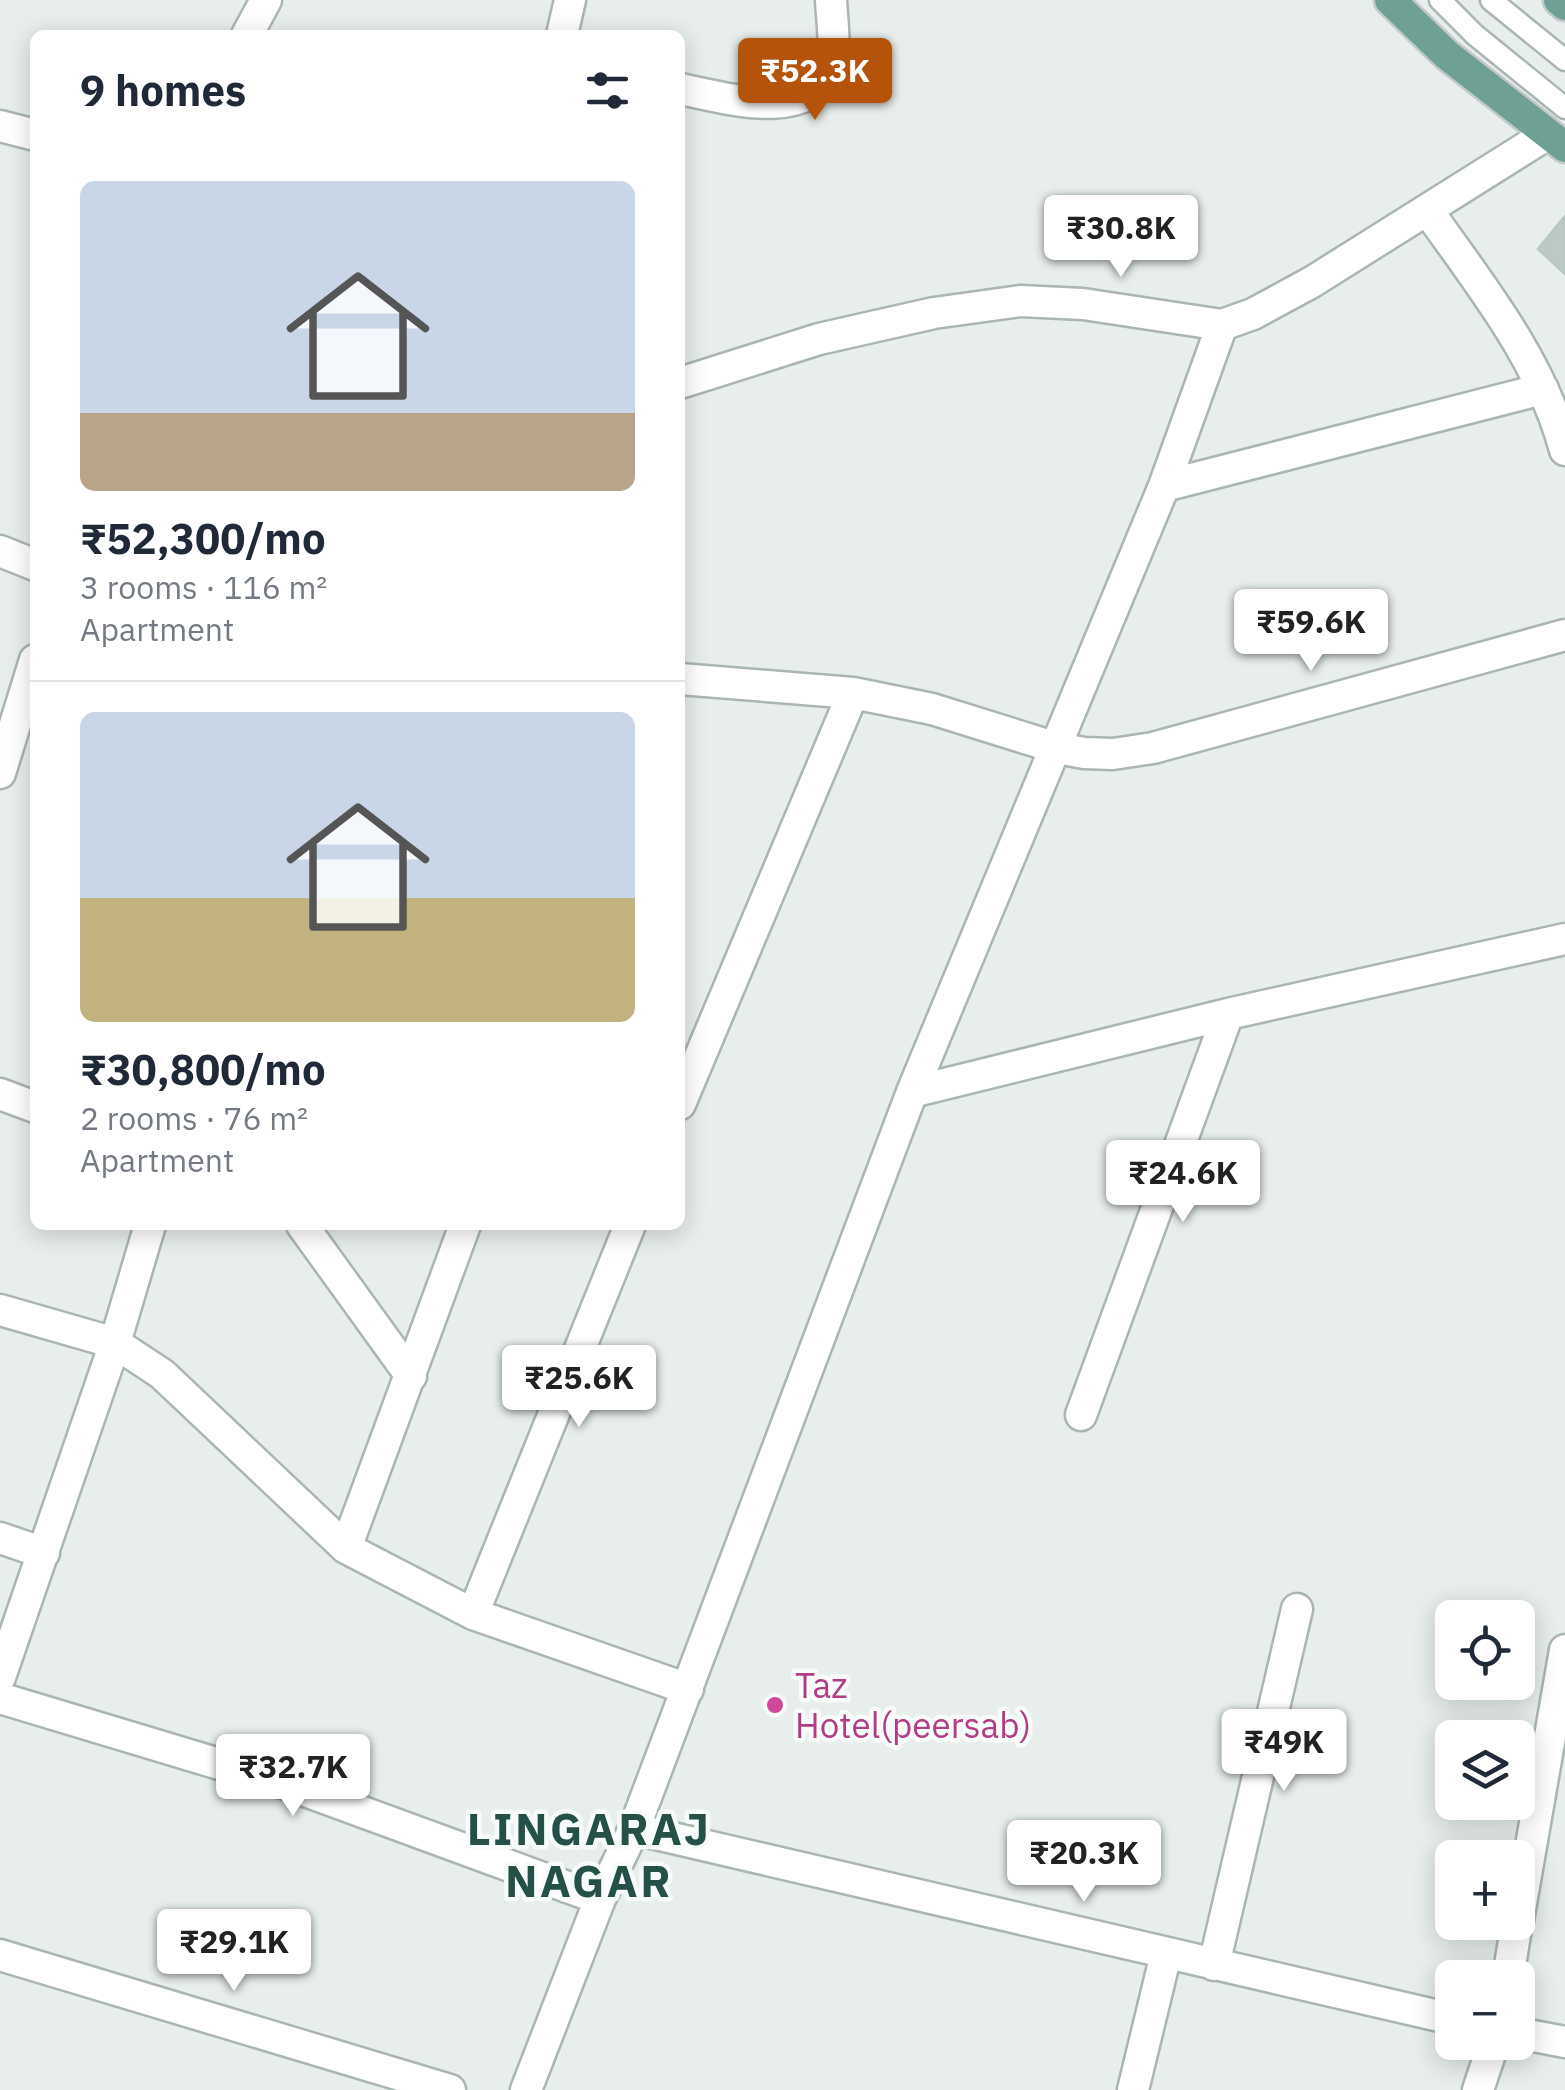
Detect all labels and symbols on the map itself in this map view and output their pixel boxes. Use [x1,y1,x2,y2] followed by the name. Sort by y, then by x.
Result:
[734,38,896,123] pin: ₹52.3K
[1040,195,1202,280] pin: ₹30.8K
[1230,589,1392,674] pin: ₹59.6K
[1102,1140,1264,1225] pin: ₹24.6K
[498,1345,660,1430] pin: ₹25.6K
[795,1662,1031,1748] place label: Taz Hotel(peersab)
[764,1694,786,1716] marker: Taz Hotel(peersab)
[1225,1709,1343,1794] pin: ₹49K
[212,1734,374,1819] pin: ₹32.7K
[467,1799,711,1909] district label: LINGARAJ NAGAR
[1003,1820,1165,1905] pin: ₹20.3K
[153,1909,315,1994] pin: ₹29.1K

